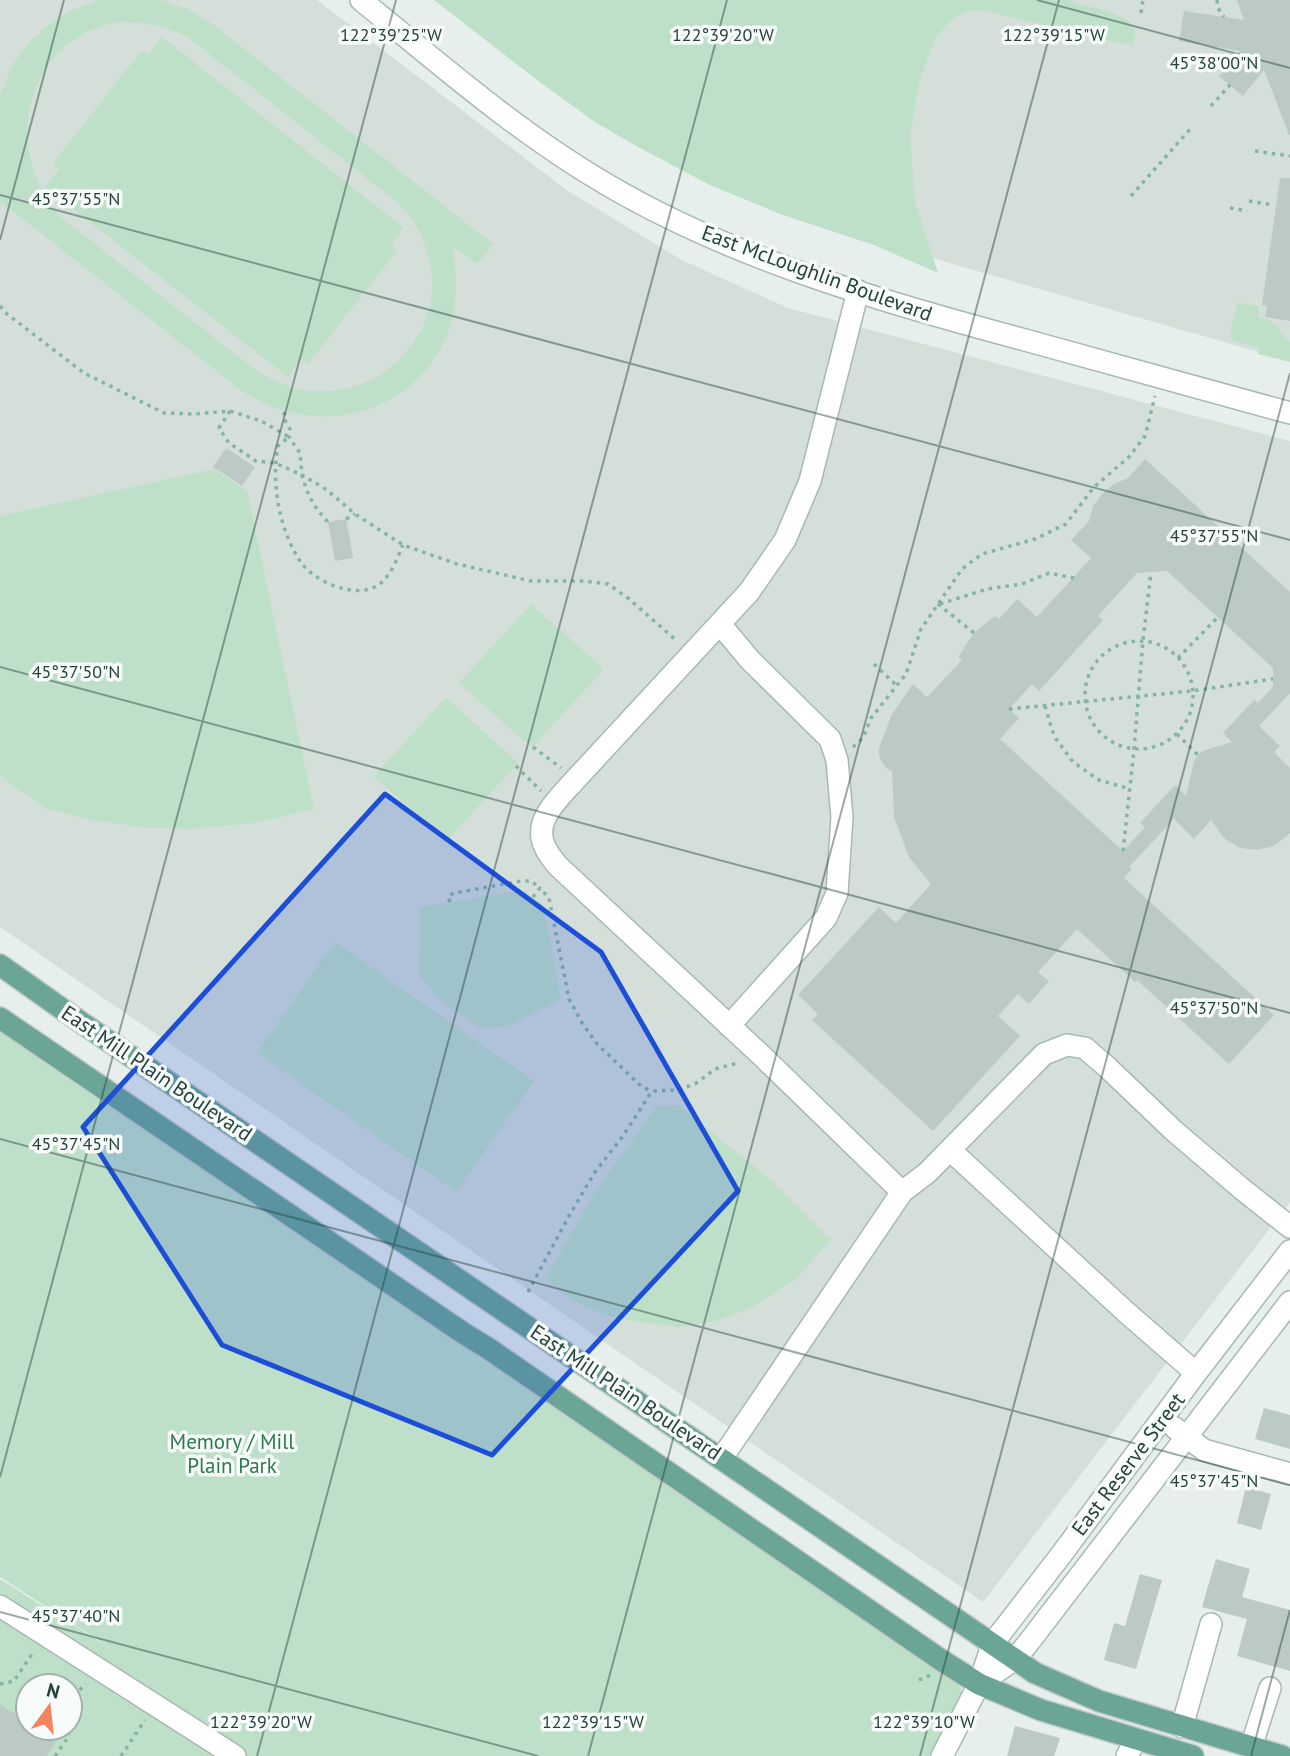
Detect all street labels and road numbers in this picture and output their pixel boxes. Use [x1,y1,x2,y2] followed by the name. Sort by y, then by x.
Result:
[698,219,936,327] street label: East McLoughlin Boulevard
[56,999,258,1147] street label: East Mill Plain Boulevard
[525,1318,727,1466] street label: East Mill Plain Boulevard
[1066,1387,1190,1541] street label: East Reserve Street

